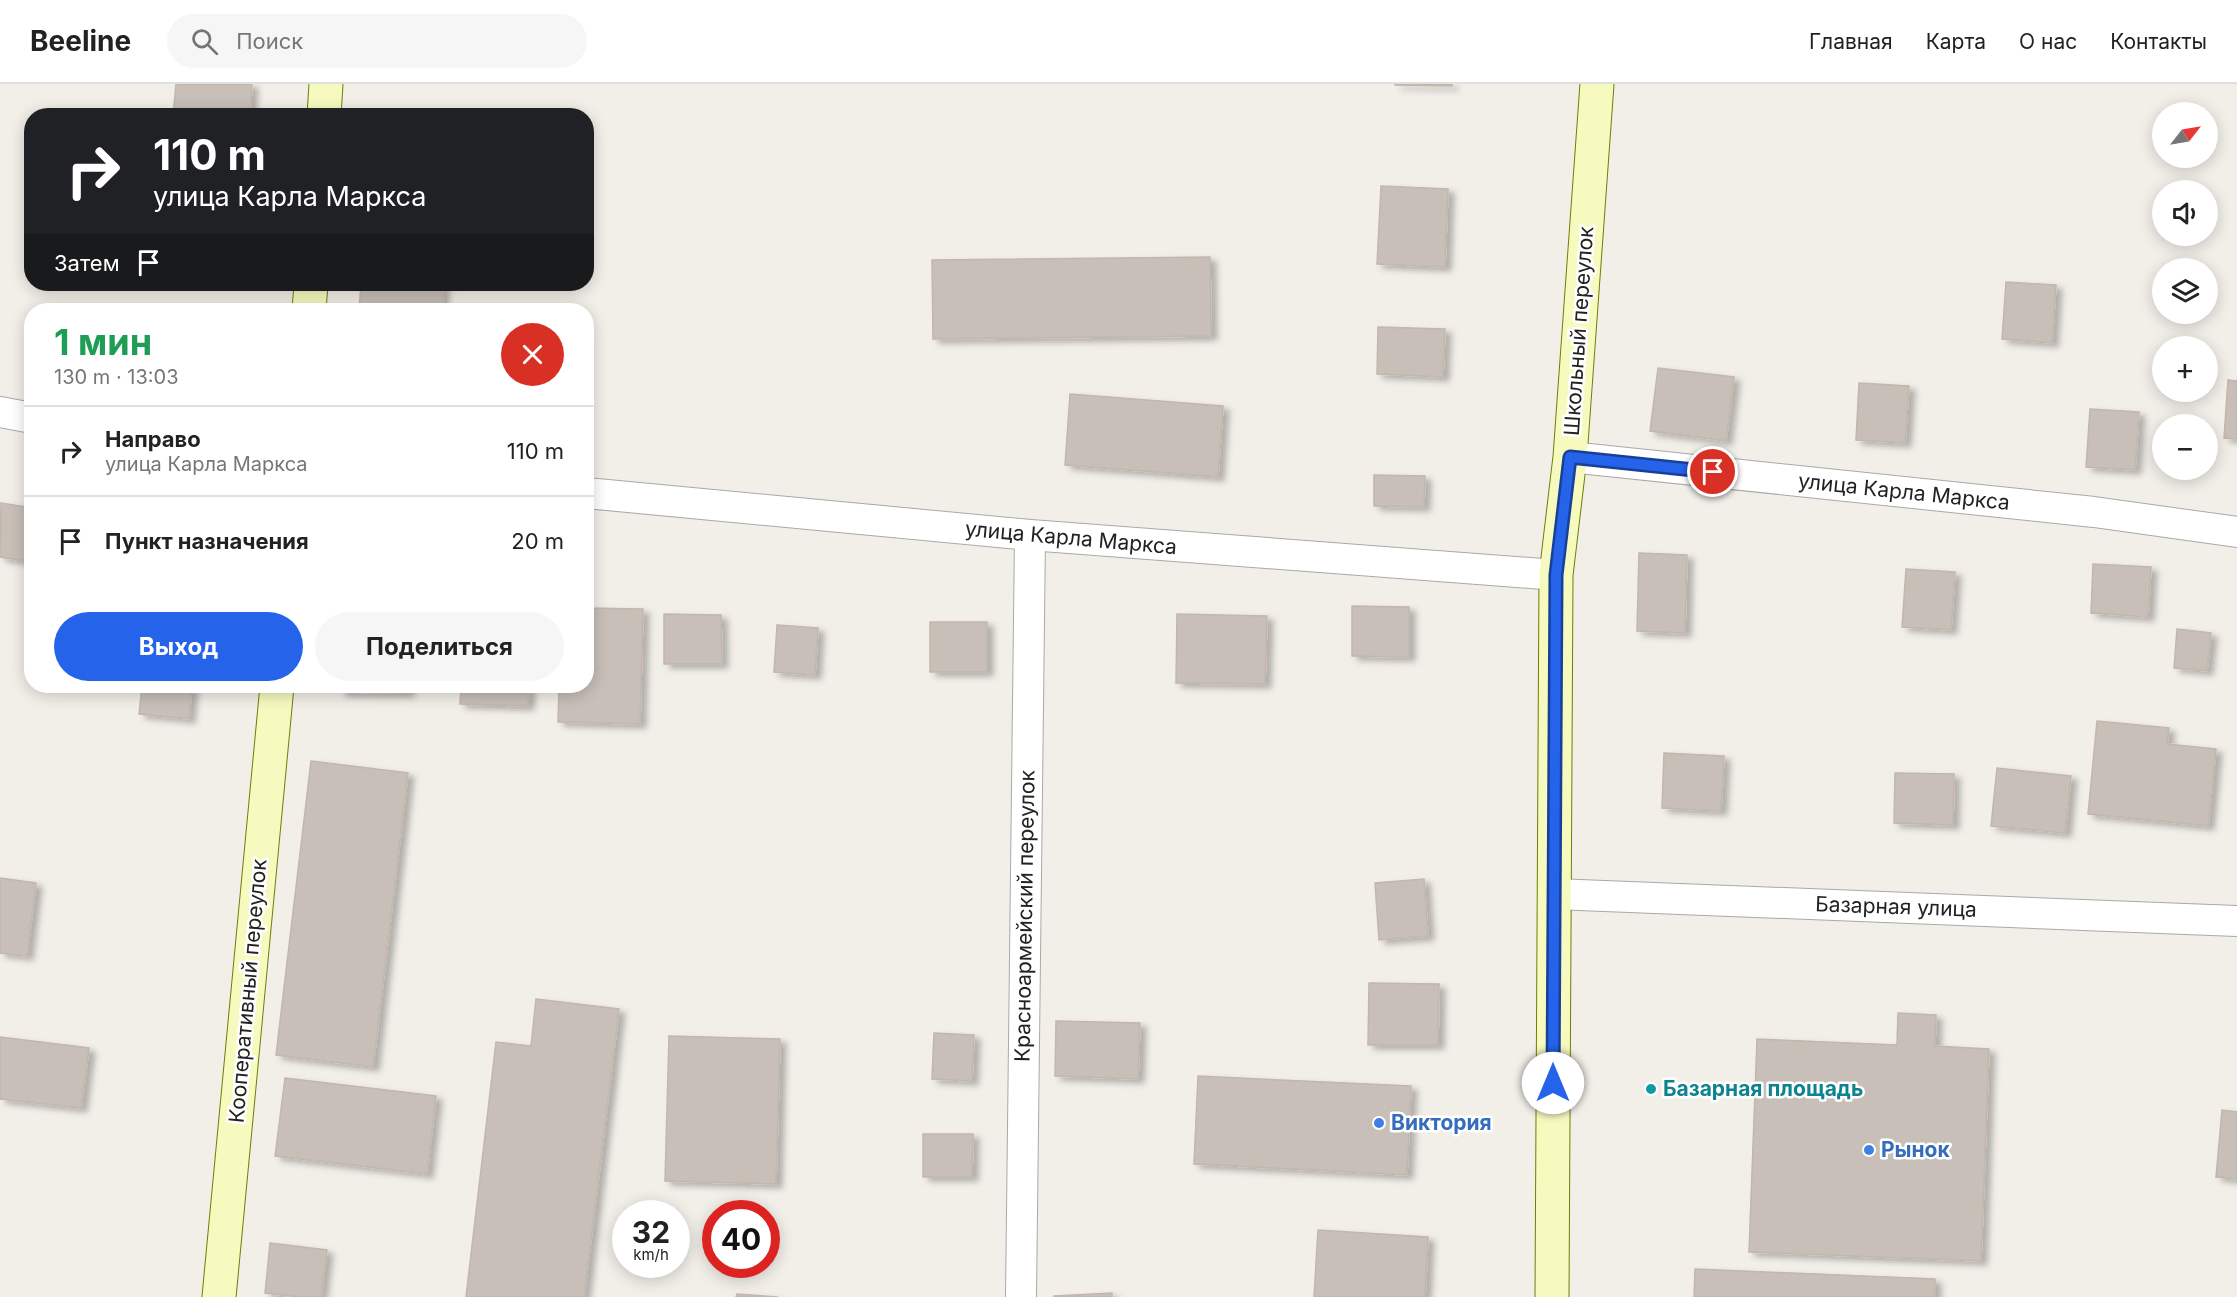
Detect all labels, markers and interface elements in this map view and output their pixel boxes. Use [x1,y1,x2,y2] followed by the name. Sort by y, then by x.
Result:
[167,14,587,68] search box
[30,24,131,58] text: Beeline
[188,25,221,58] icon: search
[236,28,303,54] text: Поиск
[1809,29,1893,54] text: Главная
[1926,29,1986,54] text: Карта
[2019,29,2077,54] text: О нас
[2110,29,2207,54] text: Контакты
[2152,102,2218,168] north arrow
[2152,102,2218,480] map controls
[153,129,266,180] text: 110 m
[54,132,132,210] icon: right
[153,180,426,213] text: улица Карла Маркса
[2152,180,2218,246] button: sound
[1559,225,1598,436] street label: Школьный переулок
[132,246,165,279] icon: arrive
[54,250,120,276] text: Затем
[2152,258,2218,324] button: layers
[54,320,152,364] text: 1 мин
[501,323,564,386] button: close
[2152,336,2218,402] button: +
[54,365,178,389] text: 130 m · 13:03
[2152,414,2218,480] button: −
[105,426,201,452] text: Направо
[54,435,87,468] icon: right
[507,438,564,464] text: 110 m
[1687,446,1738,497] pin
[105,452,308,476] text: улица Карла Маркса
[1696,455,1729,488] icon: arrive
[1797,468,2011,515] street label: улица Карла Маркса
[964,516,1178,559] street label: улица Карла Маркса
[54,525,87,558] icon: arrive
[105,528,309,554] text: Пункт назначения
[511,528,564,554] text: 20 m
[54,612,303,681] button: Выход
[315,612,564,681] button: Поделиться
[1009,769,1040,1062] street label: Красноармейский переулок
[224,857,272,1124] street label: Кооперативный переулок
[1815,891,1977,922] street label: Базарная улица
[1521,1051,1585,1115] position arrow
[1663,1076,1863,1101] place label: Базарная площадь
[1644,1082,1658,1096] marker: Базарная площадь
[1391,1110,1492,1135] place label: Виктория
[1372,1116,1386,1130] marker: Виктория
[1881,1137,1950,1162] place label: Рынок
[1862,1143,1876,1157] marker: Рынок
[702,1200,780,1278] speed limit sign: 40
[632,1214,670,1250] text: 32
[633,1245,669,1264] text: km/h

